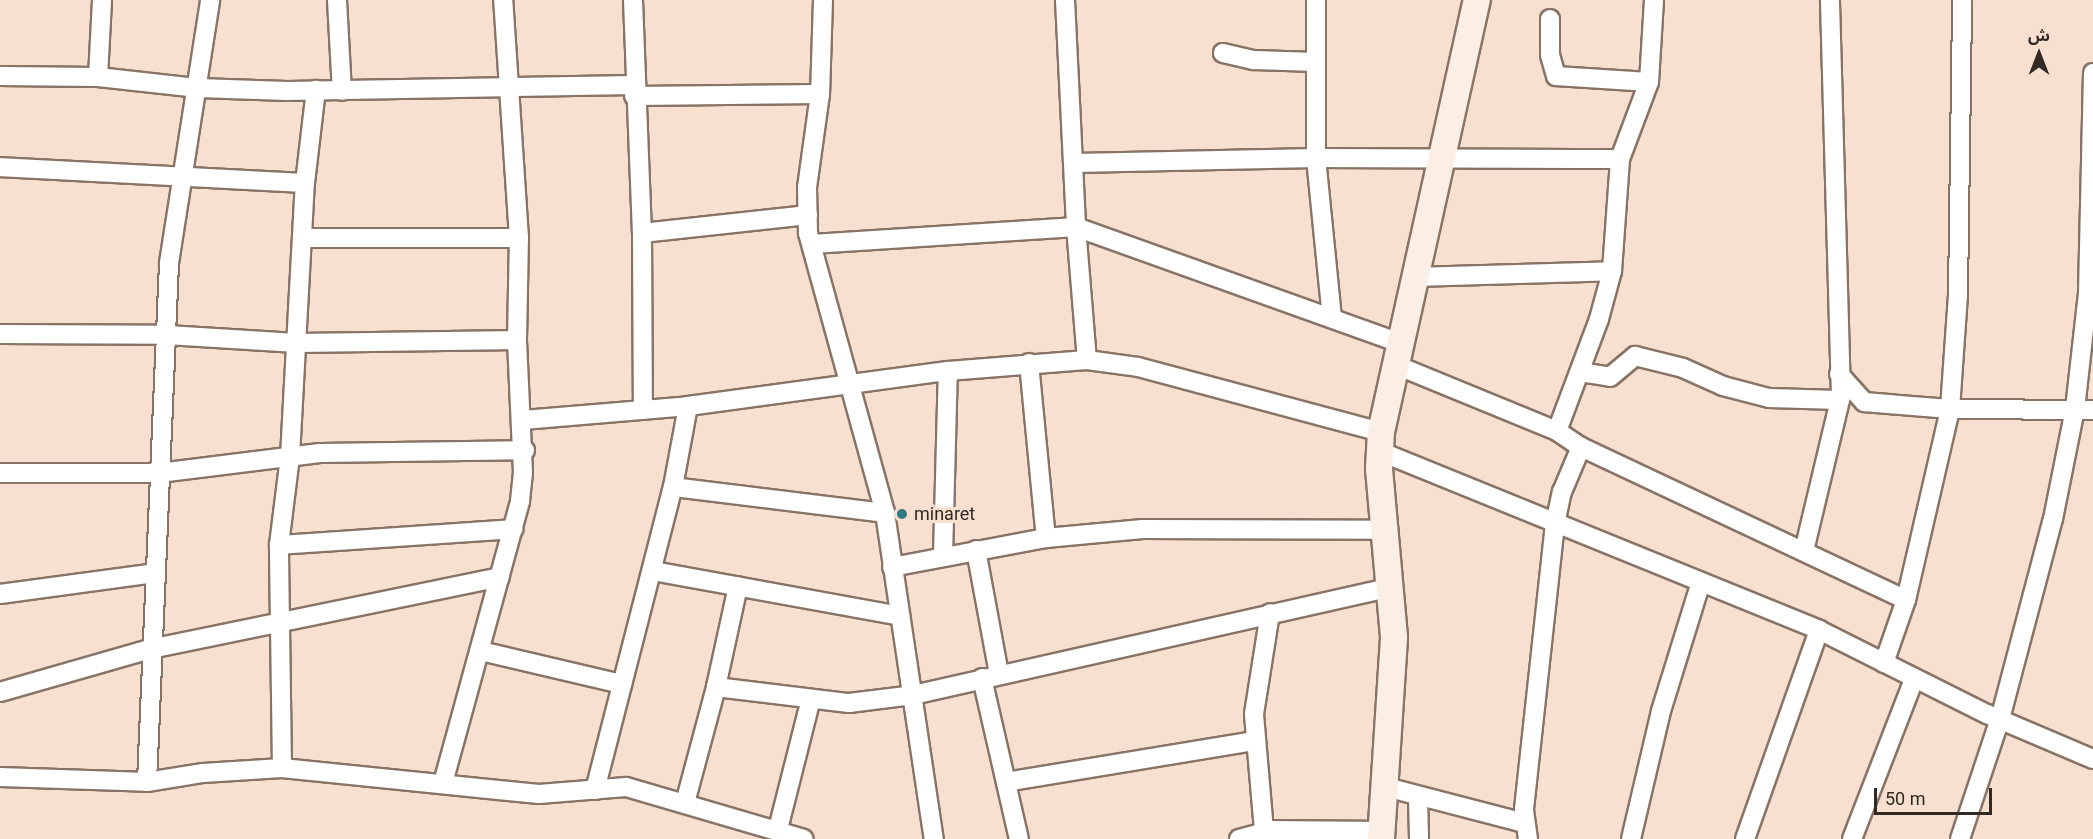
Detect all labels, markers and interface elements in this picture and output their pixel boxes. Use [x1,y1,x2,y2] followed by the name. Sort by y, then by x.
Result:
[2009,24,2069,84] north arrow
[2028,26,2050,45] text: ش
[914,503,975,525] place label: minaret
[895,507,909,521] marker: minaret
[1877,776,1996,814] scale bar
[1885,788,1925,809] text: 50 m

